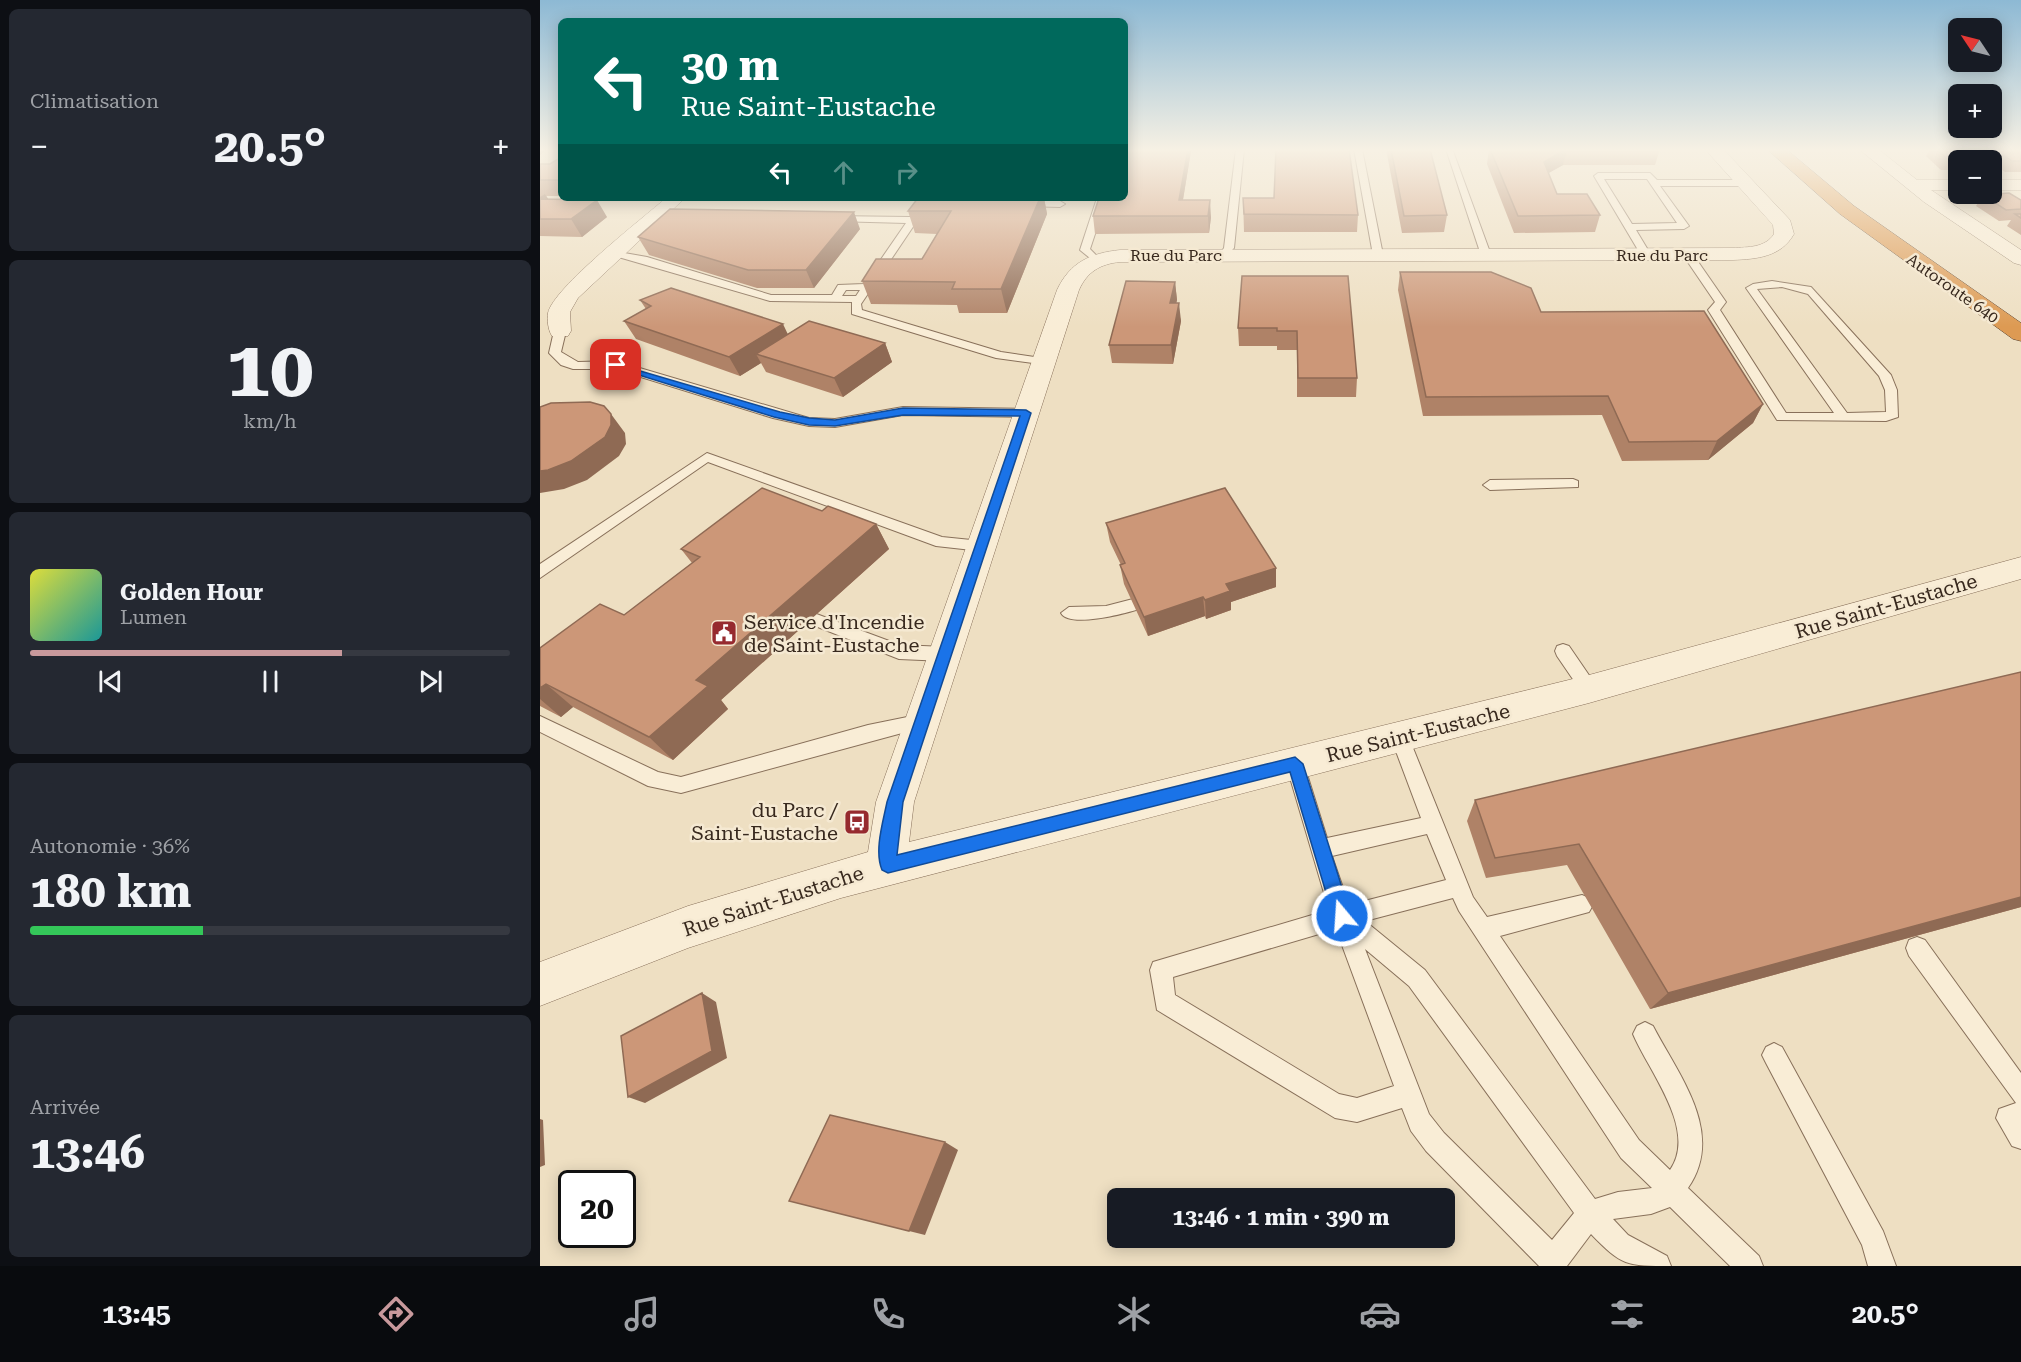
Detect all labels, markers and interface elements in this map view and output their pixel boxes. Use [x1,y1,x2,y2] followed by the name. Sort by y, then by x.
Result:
[1948,18,2002,72] north arrow
[1948,18,2002,204] map controls
[681,41,779,90] text: 30 m
[582,42,660,120] icon: left
[1948,84,2002,138] button: +
[30,89,159,113] text: Climatisation
[681,91,936,123] text: Rue Saint-Eustache
[214,120,326,173] text: 20.5°
[30,127,48,166] text: −
[492,127,510,166] text: +
[1948,150,2002,204] button: −
[764,156,797,189] icon: left
[827,156,860,189] icon: ahead
[890,156,923,189] icon: right
[1130,246,1222,265] street label: Rue du Parc
[1616,246,1708,265] street label: Rue du Parc
[1903,250,2003,327] street label: Autoroute 640
[226,324,314,415] text: 10
[590,339,641,390] pin
[599,348,632,381] icon: arrive
[243,409,297,433] text: km/h
[1792,568,1980,644] street label: Rue Saint-Eustache
[120,580,263,605] text: Golden Hour
[120,605,187,629] text: Lumen
[744,610,924,657] place label: Service d'Incendie de Saint-Eustache
[709,618,739,648] public building icon: Service d'Incendie de Saint-Eustache
[94,665,127,698] icon: previous
[254,665,287,698] icon: pause
[414,665,447,698] icon: next
[1324,699,1512,767] street label: Rue Saint-Eustache
[691,798,839,845] place label: du Parc / Saint-Eustache
[842,807,872,837] bus stop icon: du Parc / Saint-Eustache
[30,834,190,858] text: Autonomie · 36%
[680,860,866,942] street label: Rue Saint-Eustache
[30,865,191,918] text: 180 km
[1310,884,1374,948] position arrow
[30,1095,100,1119] text: Arrivée
[30,1126,145,1179] text: 13:46
[558,1170,636,1248] speed limit sign: 20
[1172,1205,1390,1230] text: 13:46 · 1 min · 390 m
[375,1293,417,1335] icon: directions
[621,1293,663,1335] icon: music
[867,1293,909,1335] icon: phone
[1113,1293,1155,1335] icon: climate
[1359,1293,1401,1335] icon: car
[1606,1293,1648,1335] icon: filters
[102,1298,171,1330] text: 13:45
[1852,1298,1919,1330] text: 20.5°

